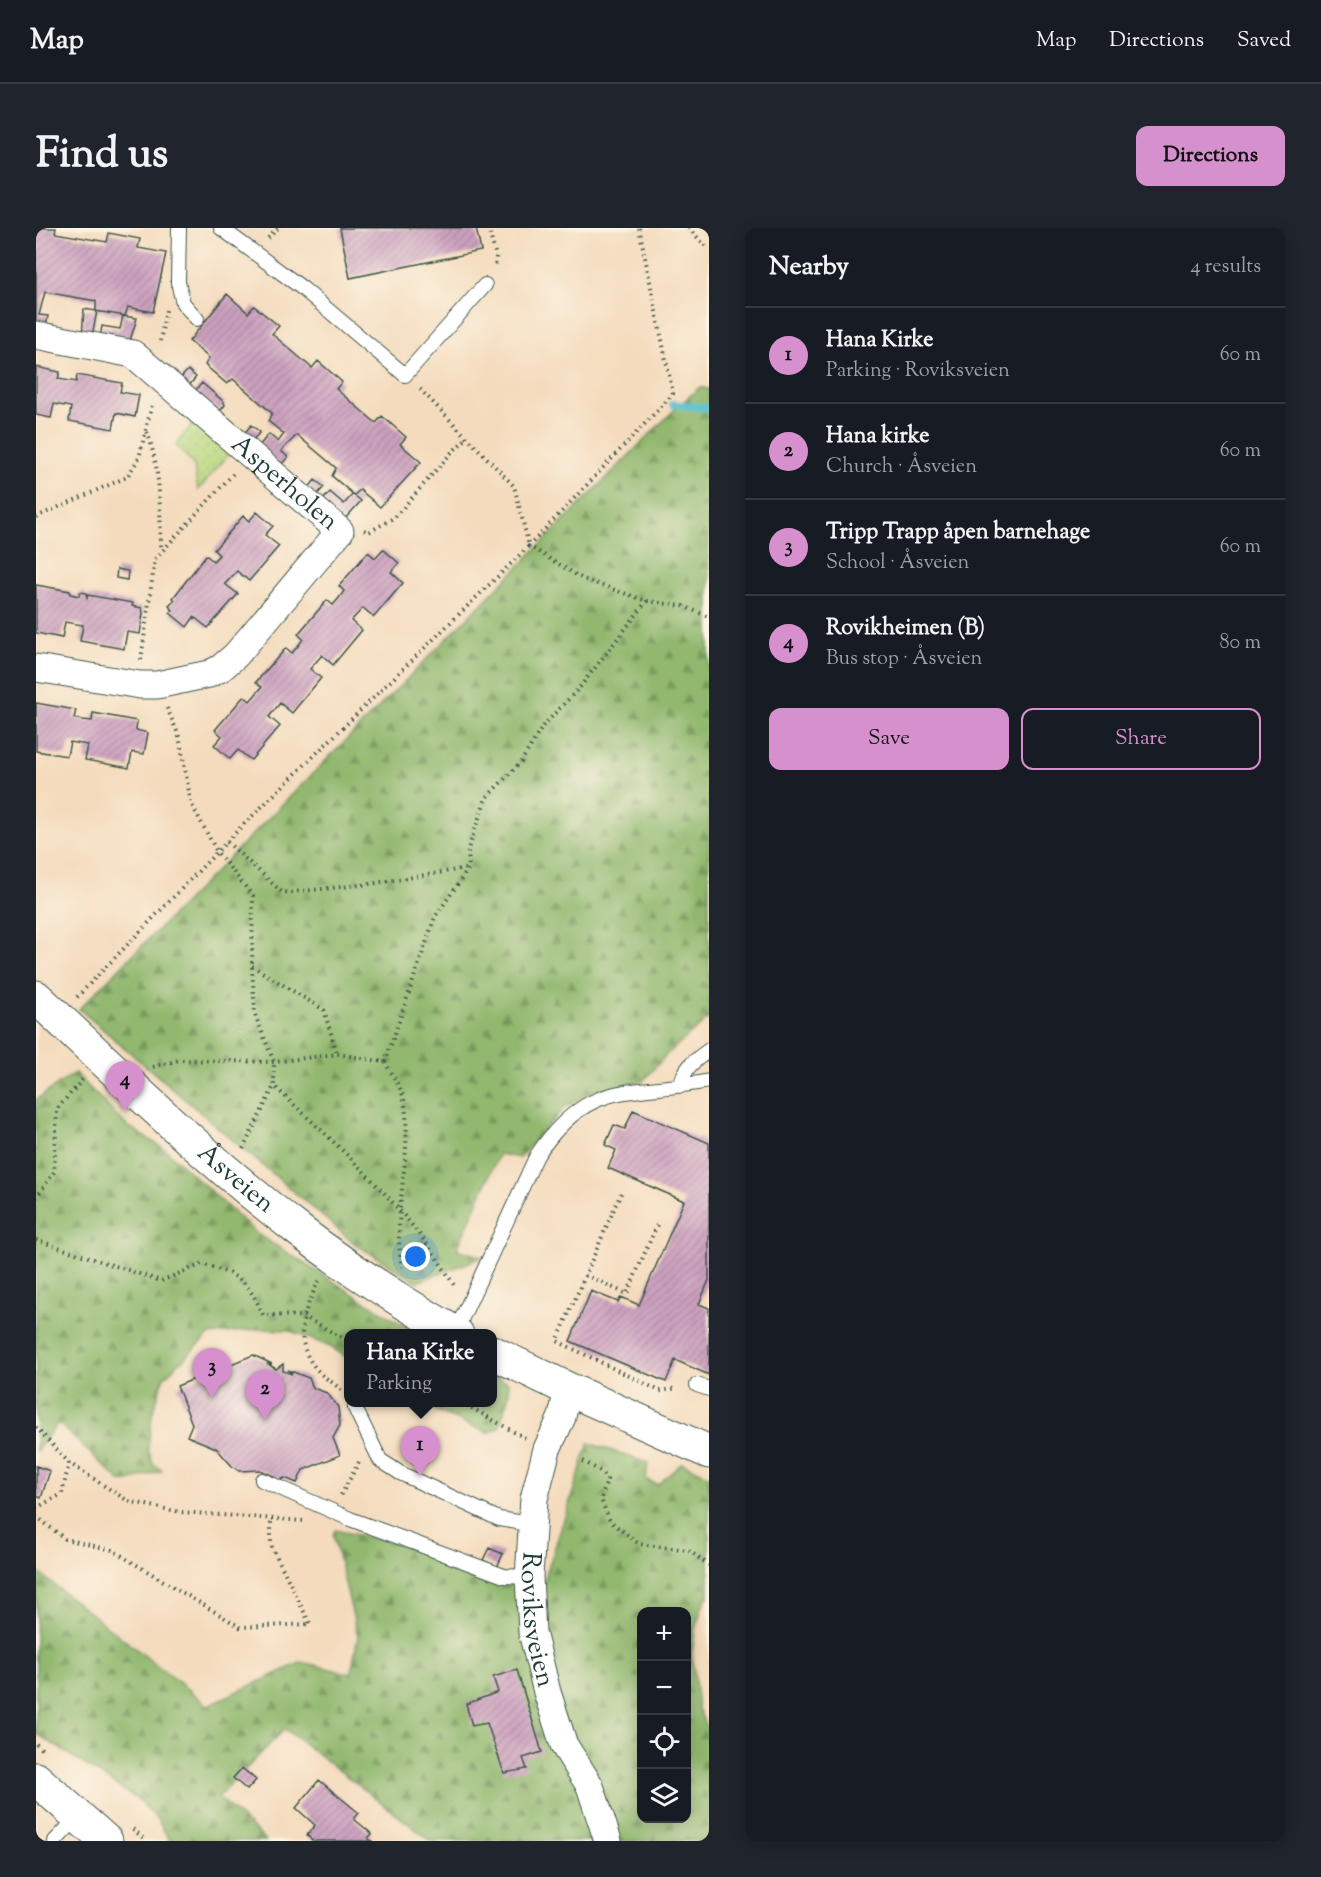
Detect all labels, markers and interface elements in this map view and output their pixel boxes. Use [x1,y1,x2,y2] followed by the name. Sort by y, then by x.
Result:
[30,21,84,61] text: Map
[1036,26,1076,56] text: Map
[1109,26,1204,56] text: Directions
[1237,26,1291,56] text: Saved
[36,126,168,186] text: Find us
[1136,126,1285,186] button: Directions
[769,249,849,286] text: Nearby
[1190,253,1261,282] text: 4 results
[826,325,933,357] text: Hana Kirke
[785,341,792,370] text: 1
[1220,341,1261,370] text: 60 m
[826,357,1010,386] text: Parking · Roviksveien
[826,421,929,453] text: Hana kirke
[223,427,346,540] street label: Asperholen
[784,437,793,466] text: 2
[1220,437,1261,466] text: 60 m
[826,453,977,482] text: Church · Åsveien
[826,517,1090,549] text: Tripp Trapp åpen barnehage
[784,533,793,562] text: 3
[1220,533,1261,562] text: 60 m
[826,549,969,578] text: School · Åsveien
[826,613,985,645] text: Rovikheimen (B)
[783,629,794,658] text: 4
[1220,629,1261,658] text: 80 m
[826,645,982,674] text: Bus stop · Åsveien
[769,708,1009,770] button: Save
[1021,708,1261,770] button: Share
[106,1062,145,1111] pin: 4
[189,1135,282,1222] street label: Åsveien
[401,1242,430,1271] your location
[344,1329,497,1407] popup
[367,1338,474,1370] text: Hana Kirke
[192,1348,231,1398] pin: 3
[246,1370,284,1420] pin: 2
[367,1370,432,1399] text: Parking
[400,1426,440,1476] pin: 1
[510,1551,564,1691] street label: Roviksveien
[637,1607,691,1823] map controls
[637,1607,691,1661] button: +
[637,1661,691,1715] button: −
[637,1715,691,1769] button: locate
[637,1769,691,1823] button: layers

